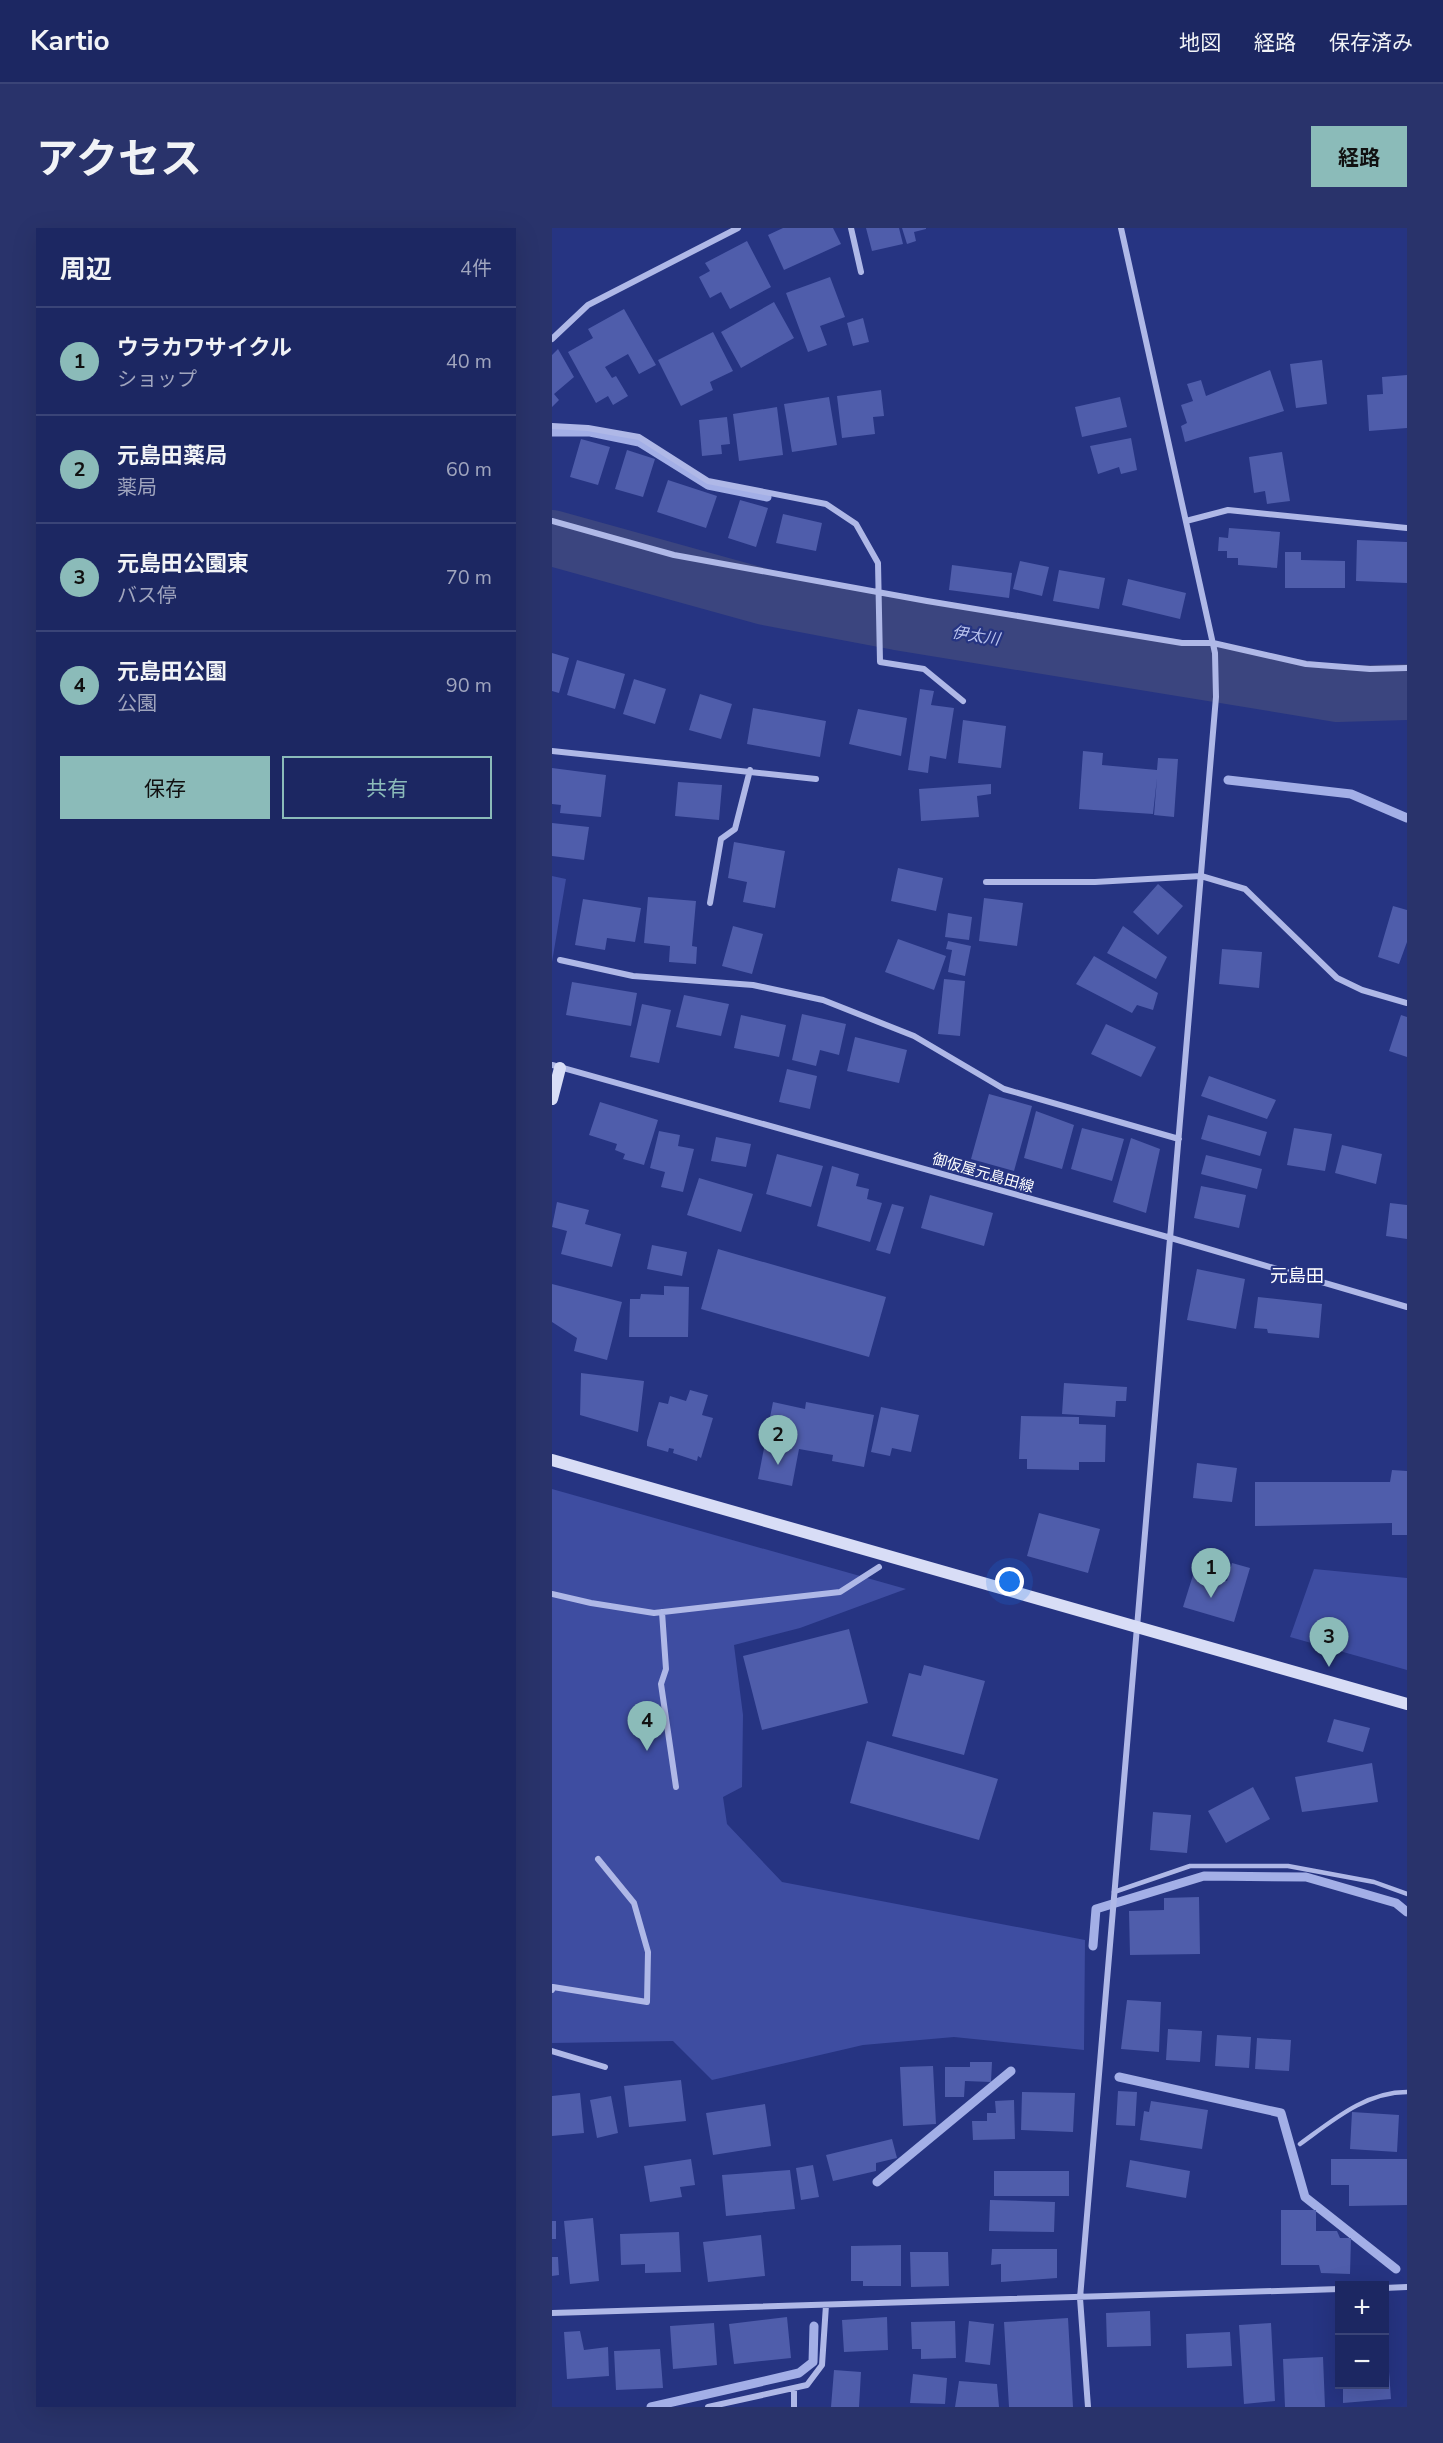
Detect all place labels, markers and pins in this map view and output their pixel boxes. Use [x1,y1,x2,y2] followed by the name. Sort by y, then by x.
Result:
[758,1416,798,1465] pin: 2
[1192,1548,1230,1598] pin: 1
[1310,1618,1348,1667] pin: 3
[628,1702,667,1751] pin: 4

